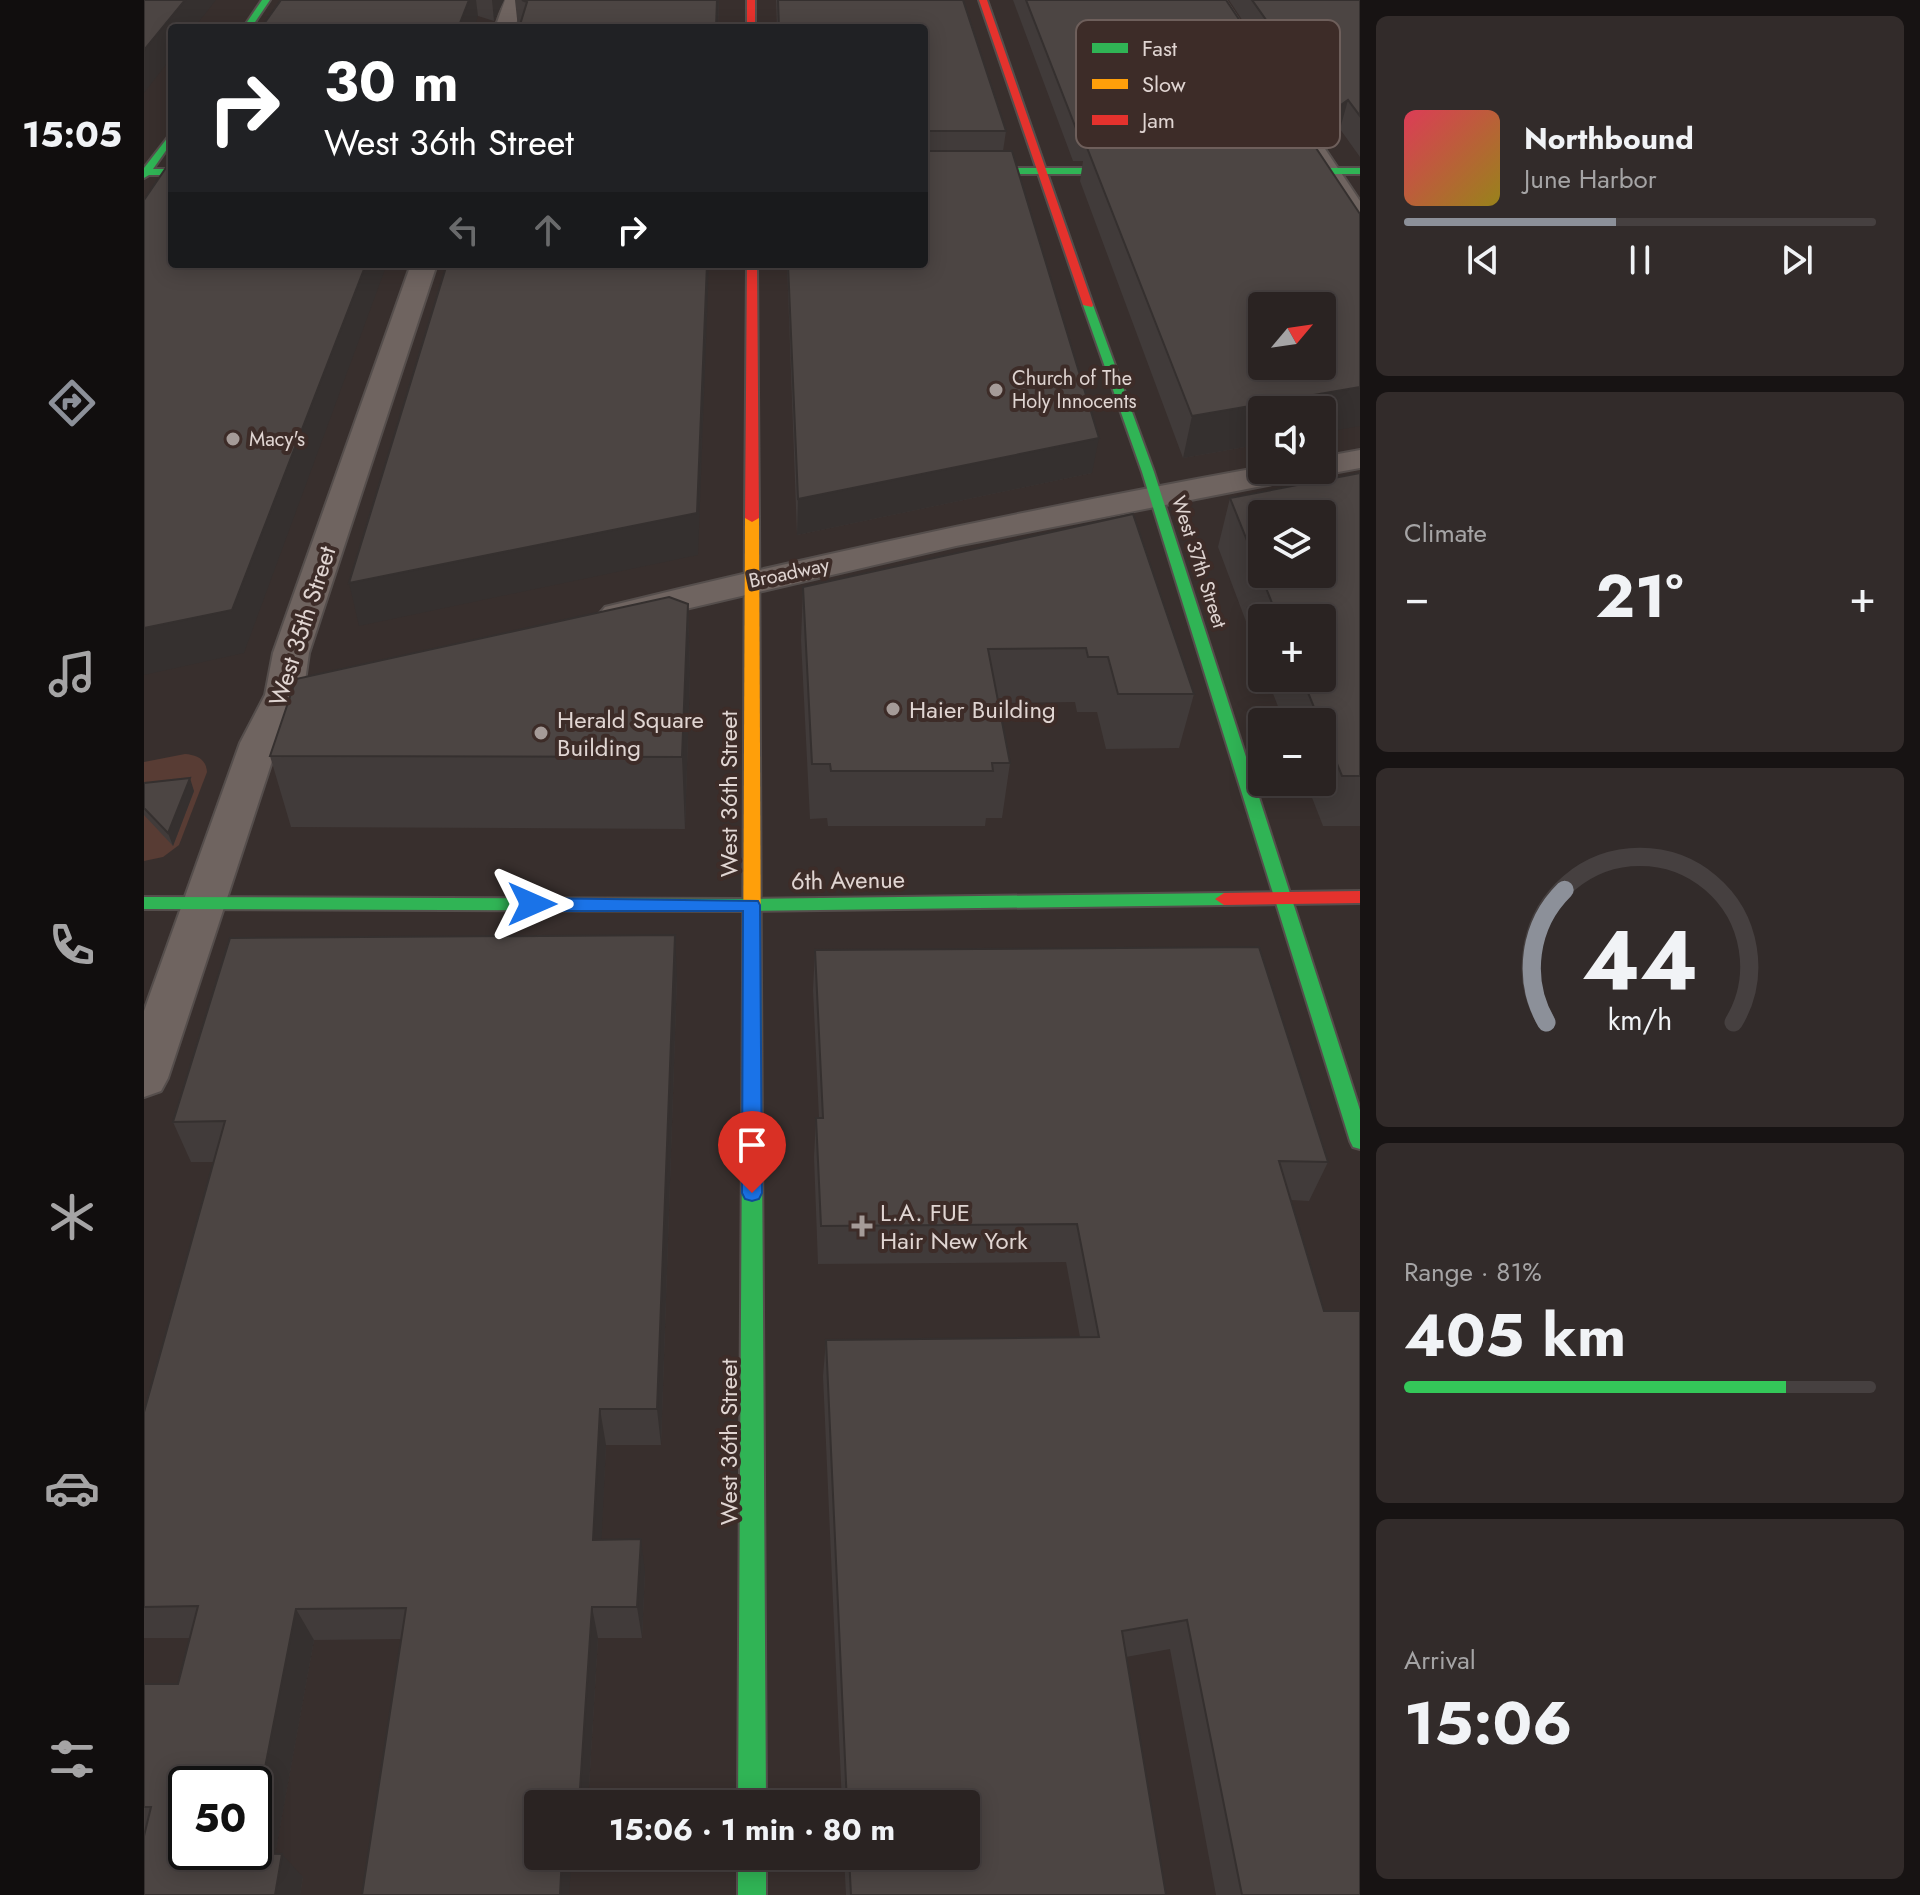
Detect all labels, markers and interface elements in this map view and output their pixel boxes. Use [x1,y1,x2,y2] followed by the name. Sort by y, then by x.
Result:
[1076,20,1340,148] legend
[1142,32,1178,64] text: Fast
[324,41,459,122] text: 30 m
[192,56,296,160] icon: right
[1142,68,1186,100] text: Slow
[1139,104,1175,136] text: Jam
[22,108,122,160] text: 15:05
[324,116,574,168] text: West 36th Street
[1524,117,1694,160] text: Northbound
[1524,160,1657,198] text: June Harbor
[442,208,486,252] icon: left
[526,208,570,252] icon: ahead
[610,208,654,252] icon: right
[1461,238,1505,282] icon: previous
[1618,238,1662,282] icon: pause
[1775,238,1819,282] icon: next
[1248,292,1336,380] north arrow
[1248,292,1336,796] map controls
[1012,364,1137,416] place label: Church of The Holy Innocents
[44,375,100,431] icon: directions
[987,381,1005,399] marker: Church of The Holy Innocents
[1248,396,1336,484] button: sound
[249,425,305,454] place label: Macy's
[224,430,242,448] marker: Macy's
[1164,492,1234,632] street label: West 37th Street
[1248,500,1336,588] button: layers
[1404,514,1487,552] text: Climate
[260,541,344,710] street label: West 35th Street
[746,550,832,596] street label: Broadway
[1596,553,1683,640] text: 21°
[1404,565,1430,629] text: −
[1849,565,1876,629] text: +
[1248,604,1336,692] button: +
[44,646,100,702] icon: music
[909,692,1056,727] place label: Haier Building
[884,700,902,718] marker: Haier Building
[557,702,704,765] place label: Herald Square Building
[1248,708,1336,796] button: −
[711,710,746,877] street label: West 36th Street
[532,724,550,742] marker: Herald Square Building
[490,862,574,946] position arrow
[791,862,905,898] street label: 6th Avenue
[1582,900,1698,1020] text: 44
[44,917,100,973] icon: phone
[1608,1000,1672,1042] text: km/h
[718,1111,786,1193] pin
[730,1123,774,1167] icon: arrive
[44,1189,100,1245] icon: climate
[880,1195,1028,1258] place label: L.A. FUE Hair New York
[851,1215,873,1237] marker: L.A. FUE Hair New York
[1404,1253,1542,1291] text: Range · 81%
[1404,1292,1626,1379] text: 405 km
[711,1358,746,1525] street label: West 36th Street
[44,1460,100,1516] icon: car
[1404,1641,1476,1679] text: Arrival
[1404,1680,1572,1767] text: 15:06
[44,1731,100,1787] icon: filters
[168,1766,272,1870] speed limit sign: 50
[609,1808,895,1851] text: 15:06 · 1 min · 80 m

